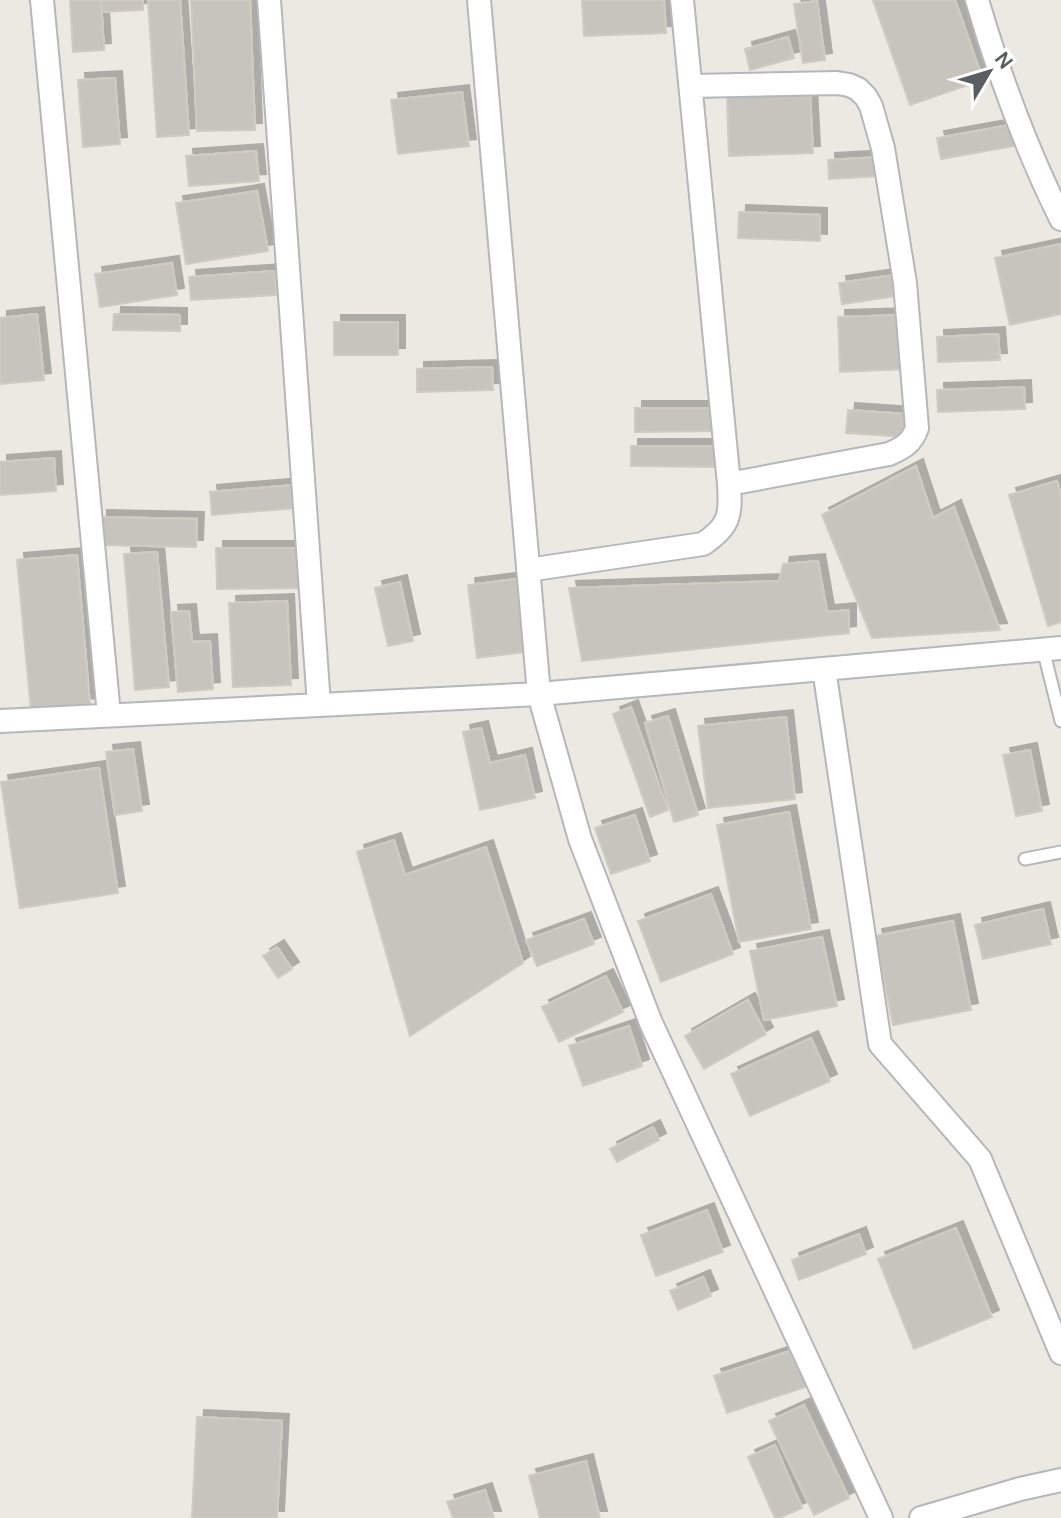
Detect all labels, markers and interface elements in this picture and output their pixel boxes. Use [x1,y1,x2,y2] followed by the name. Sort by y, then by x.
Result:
[949,32,1029,112] north arrow
[989,46,1019,75] text: N

